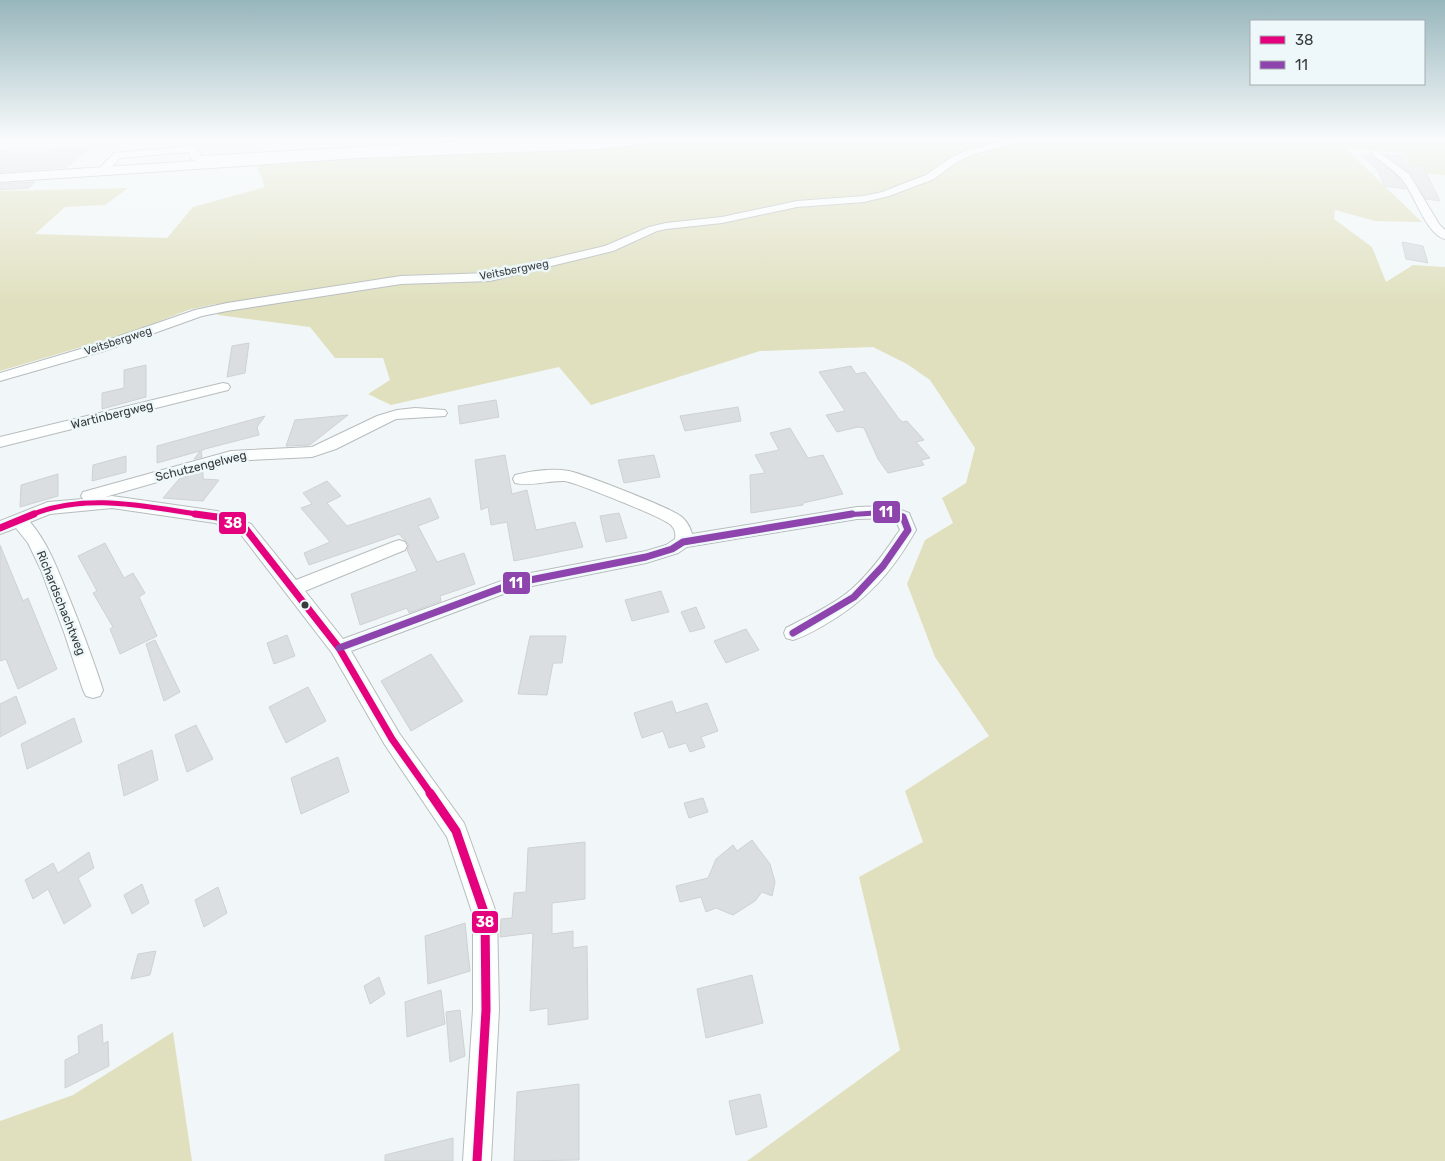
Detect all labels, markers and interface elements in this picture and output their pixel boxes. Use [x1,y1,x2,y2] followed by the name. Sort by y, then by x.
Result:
[1250,20,1425,85] legend
[1295,31,1314,49] text: 38
[1295,56,1308,74] text: 11
[478,257,550,283] street label: Veitsbergweg
[83,324,153,358] street label: Veitsbergweg
[69,398,155,432] street label: Wartinbergweg
[154,448,248,484] street label: Schutzengelweg
[872,500,901,524] line badge: 11
[879,504,893,521] text: 11
[218,511,247,535] line badge: 38
[224,515,242,532] text: 38
[34,549,88,657] street label: Richardschachtweg
[502,571,531,595] line badge: 11
[509,575,523,592] text: 11
[300,600,310,610] unlabelled marker
[471,910,499,934] line badge: 38
[476,914,494,931] text: 38

